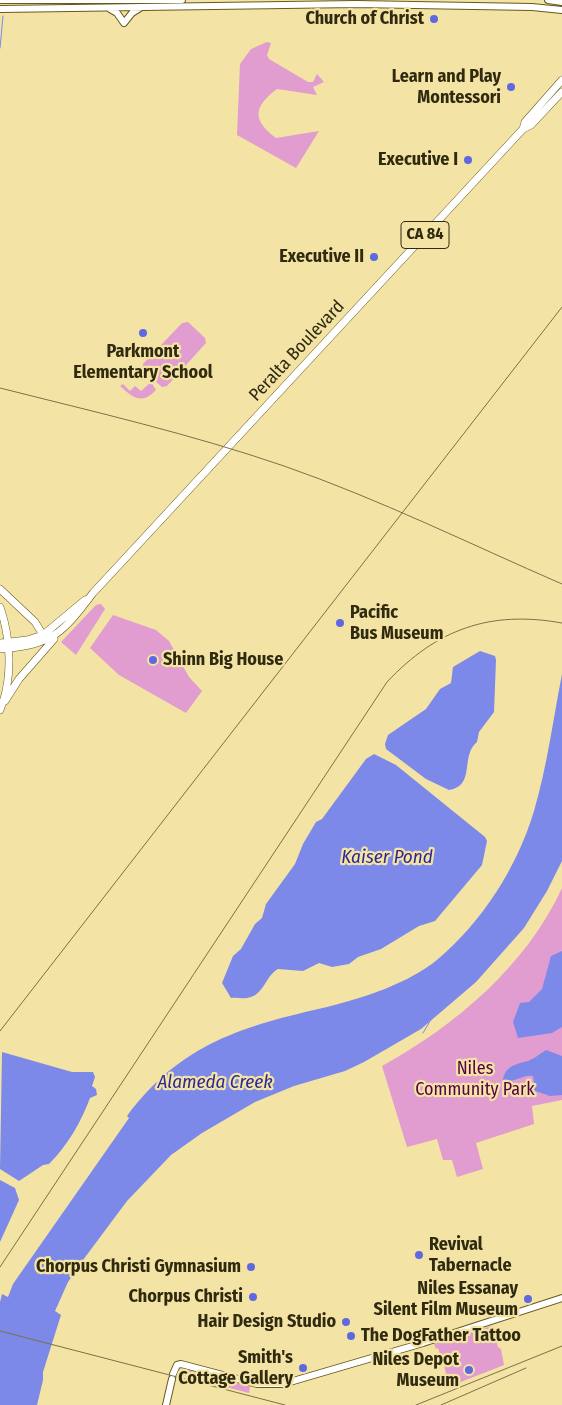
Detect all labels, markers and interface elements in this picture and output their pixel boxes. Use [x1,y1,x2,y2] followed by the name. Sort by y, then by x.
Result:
[305,8,424,30] place label: Church of Christ
[428,13,440,25] marker: Church of Christ
[392,66,501,108] place label: Learn and Play Montessori
[505,81,517,93] marker: Learn and Play Montessori
[378,149,458,171] place label: Executive I
[462,154,474,166] marker: Executive I
[401,222,449,248] road number: CA 84
[279,246,364,268] place label: Executive II
[368,251,380,263] marker: Executive II
[245,296,349,406] street label: Peralta Boulevard
[137,327,149,339] marker: Parkmont Elementary School
[73,341,213,384] place label: Parkmont Elementary School
[350,602,443,644] place label: Pacific Bus Museum
[334,617,346,629] marker: Pacific Bus Museum
[163,649,283,671] place label: Shinn Big House
[147,654,159,666] marker: Shinn Big House
[341,847,433,869] water label: Kaiser Pond
[415,1058,535,1100] park label: Niles Community Park
[157,1072,273,1094] water label: Alameda Creek
[429,1234,512,1276] place label: Revival Tabernacle
[413,1249,425,1261] marker: Revival Tabernacle
[36,1256,241,1278] place label: Chorpus Christi Gymnasium
[245,1261,257,1273] marker: Chorpus Christi Gymnasium
[374,1278,518,1320] place label: Niles Essanay Silent Film Museum
[129,1286,243,1308] place label: Chorpus Christi
[247,1291,259,1303] marker: Chorpus Christi
[522,1293,534,1305] marker: Niles Essanay Silent Film Museum
[198,1311,336,1333] place label: Hair Design Studio
[340,1316,352,1328] marker: Hair Design Studio
[361,1325,521,1347] place label: The DogFather Tattoo
[345,1330,357,1342] marker: The DogFather Tattoo
[178,1347,293,1390] place label: Smith's Cottage Gallery
[372,1349,459,1392] place label: Niles Depot Museum
[297,1362,309,1374] marker: Smith's Cottage Gallery
[463,1364,475,1376] marker: Niles Depot Museum

